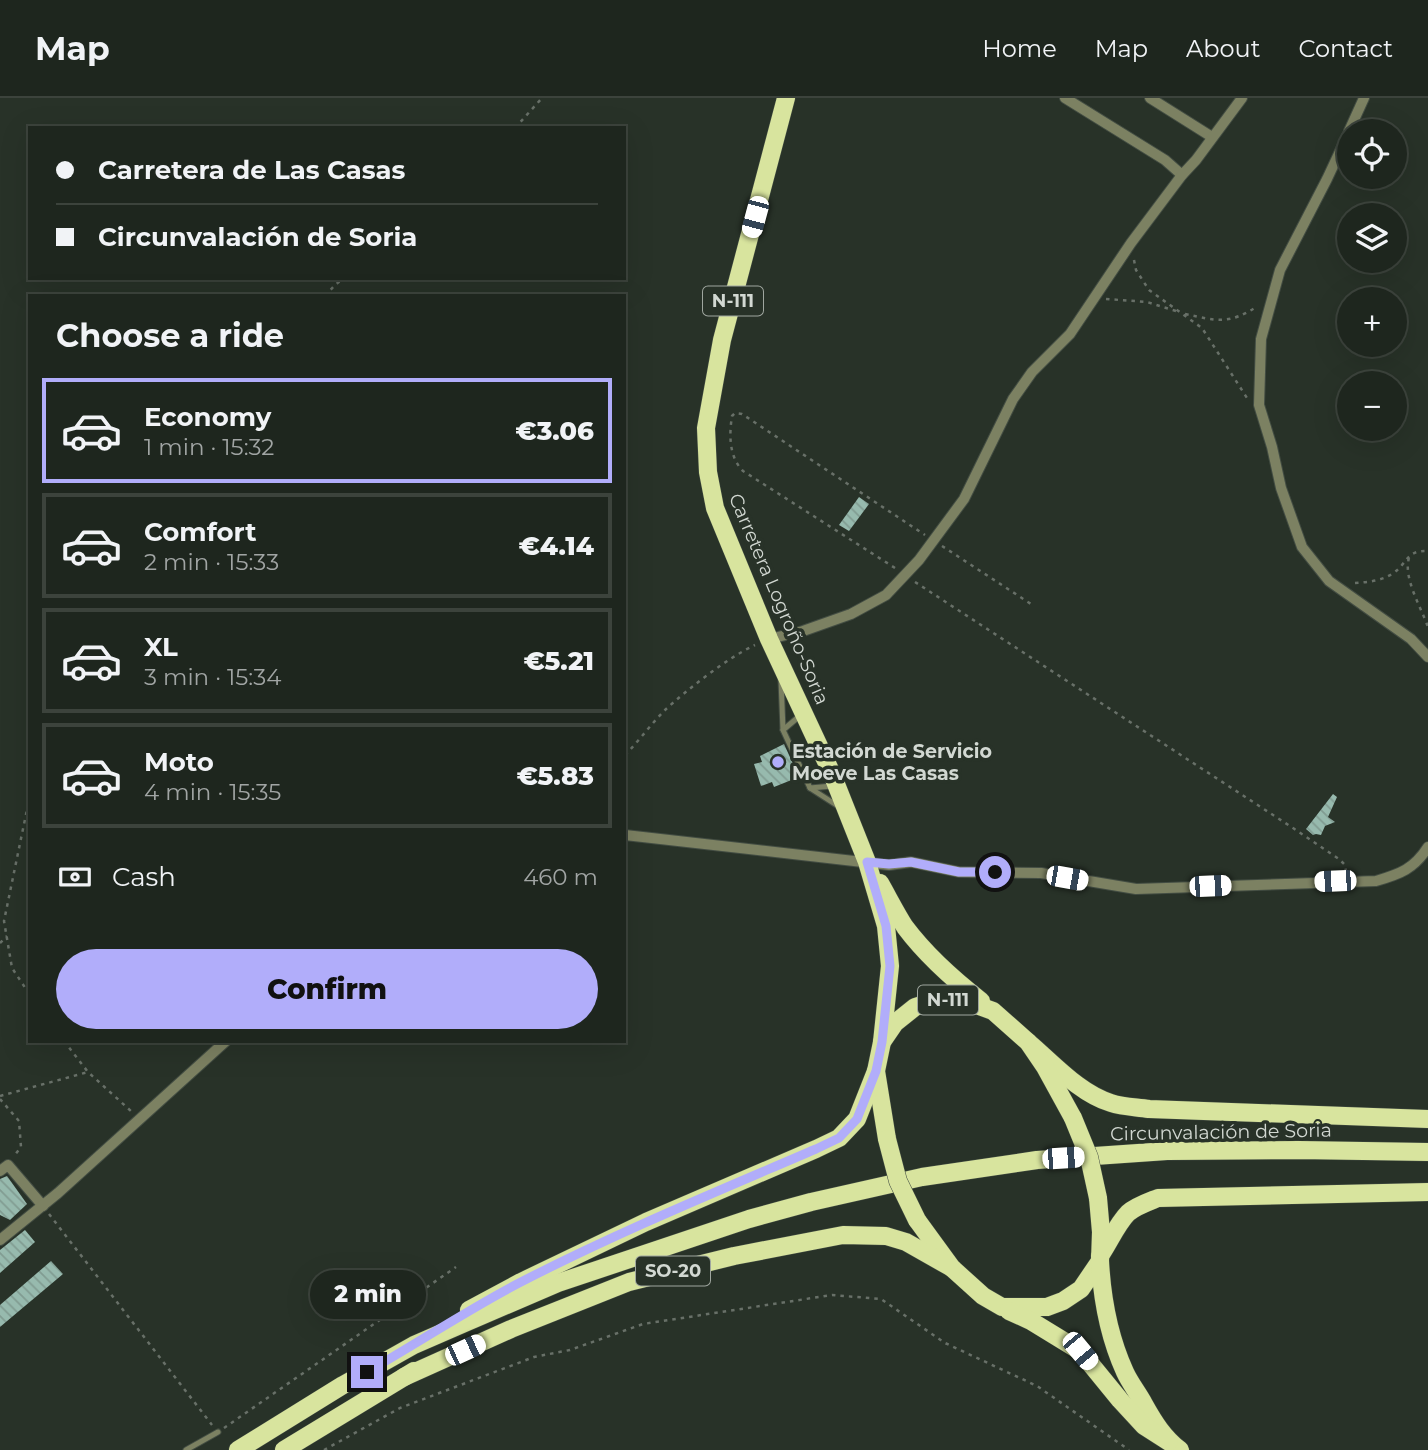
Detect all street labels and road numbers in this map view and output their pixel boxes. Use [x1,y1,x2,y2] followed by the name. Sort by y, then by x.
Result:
[703,286,763,316] road number: N-111
[724,490,834,708] street label: Carretera Logroño-Soria
[918,986,978,1015] road number: N-111
[1110,1119,1332,1145] street label: Circunvalación de Soria
[636,1256,710,1286] road number: SO-20

